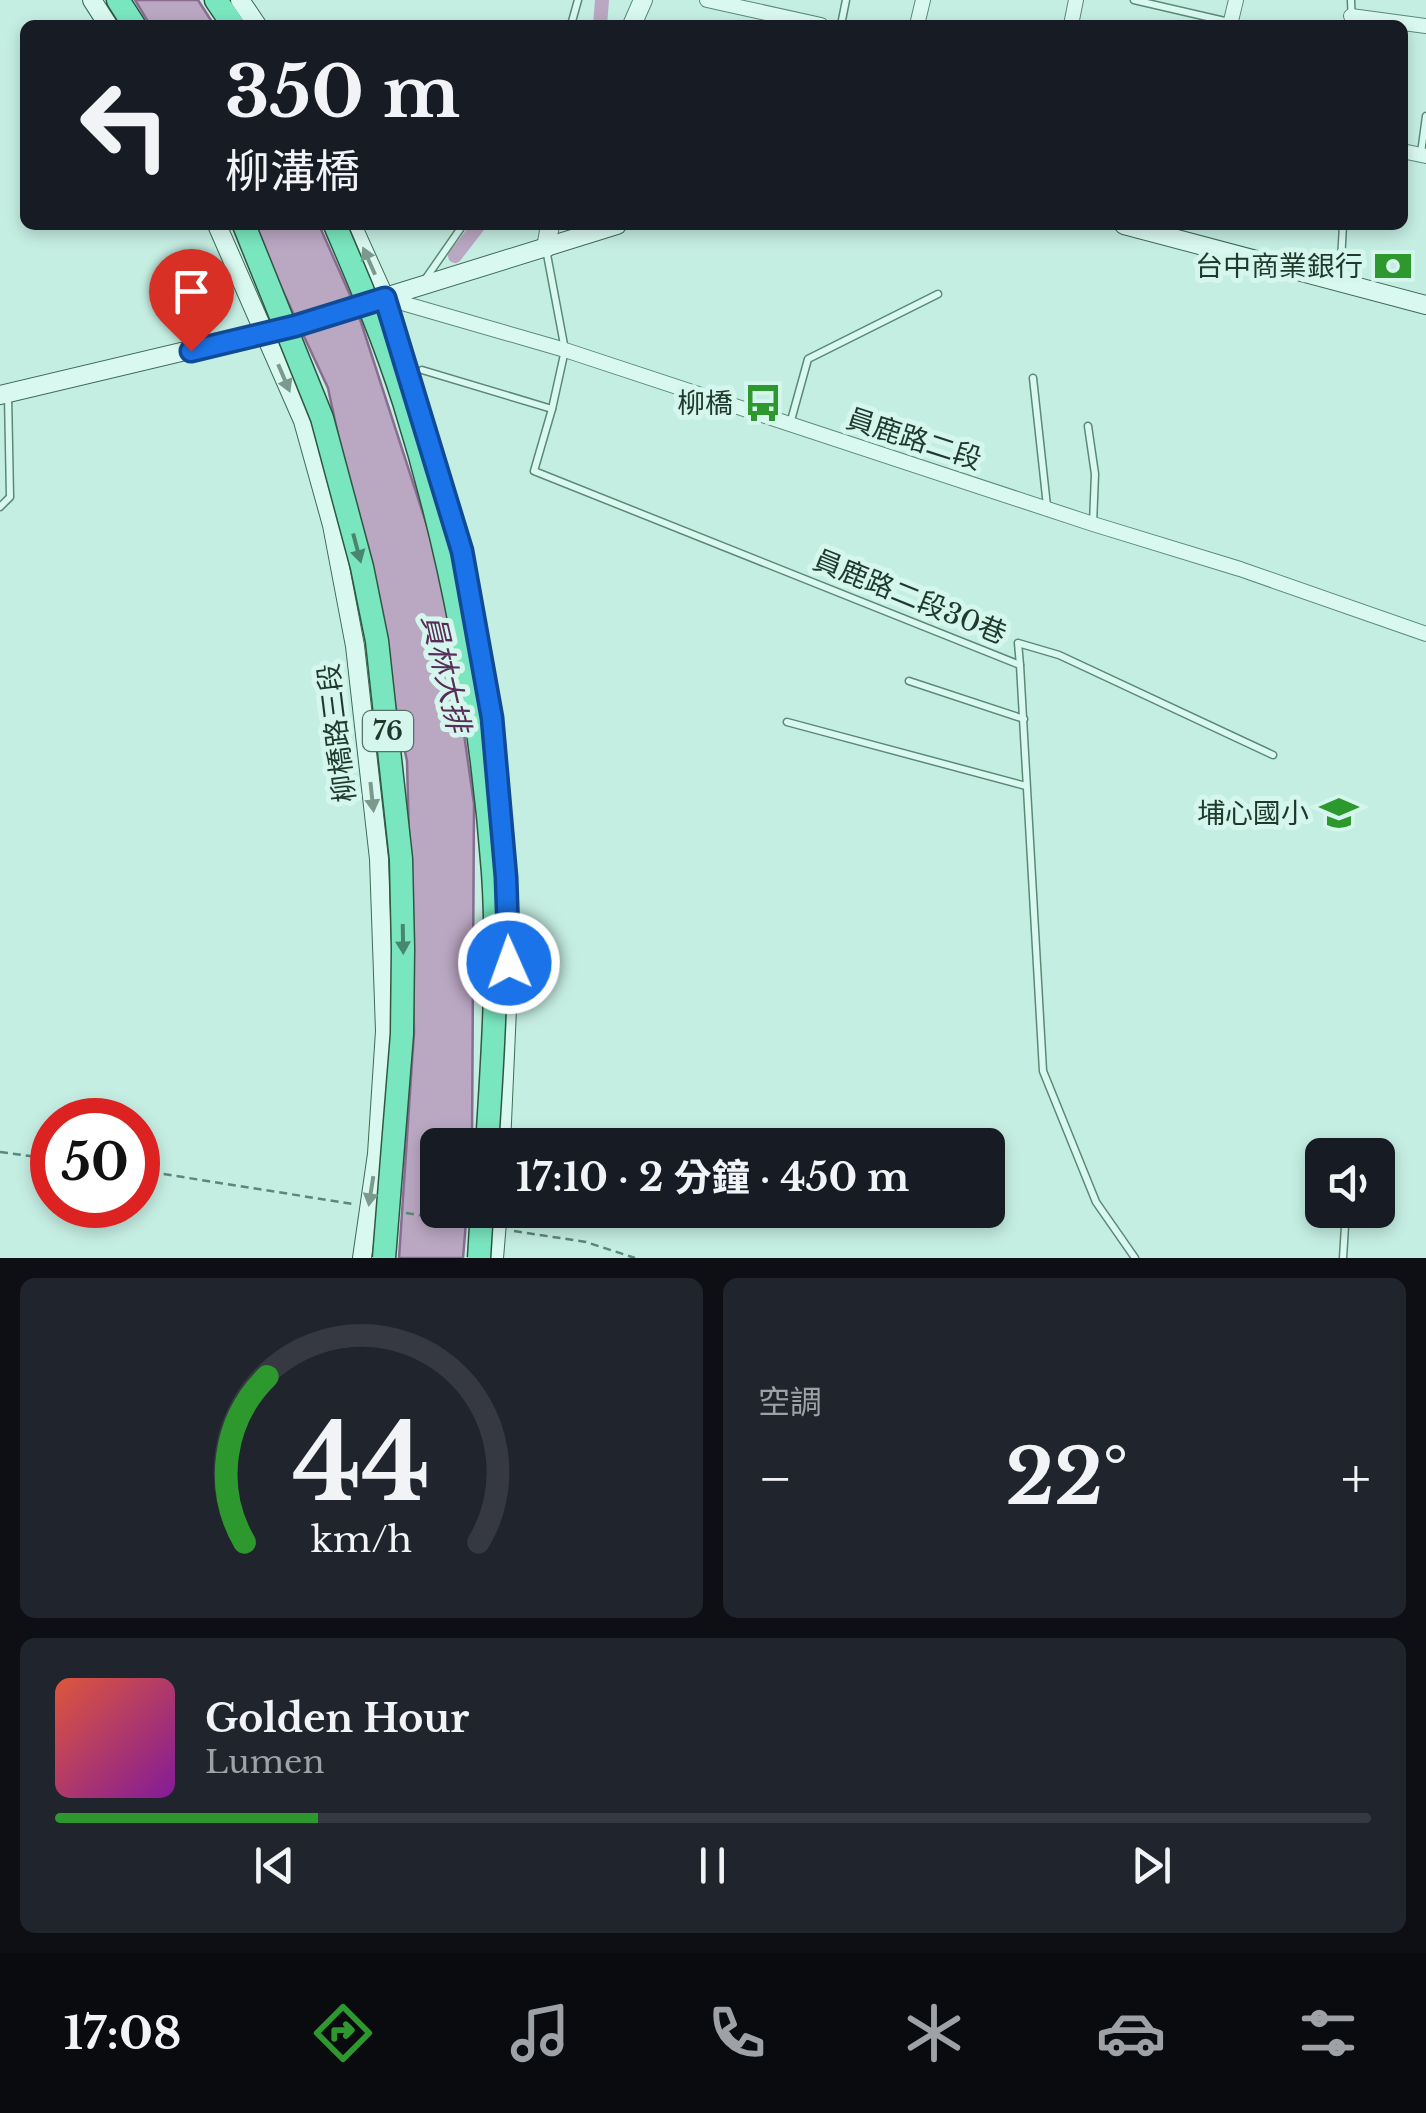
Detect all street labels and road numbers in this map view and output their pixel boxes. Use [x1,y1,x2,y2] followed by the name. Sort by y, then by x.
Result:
[842,401,986,477] street label: 員鹿路二段
[808,542,1012,652] street label: 員鹿路二段30巷
[311,661,363,805] street label: 柳橋路三段
[363,711,413,751] road number: 76

